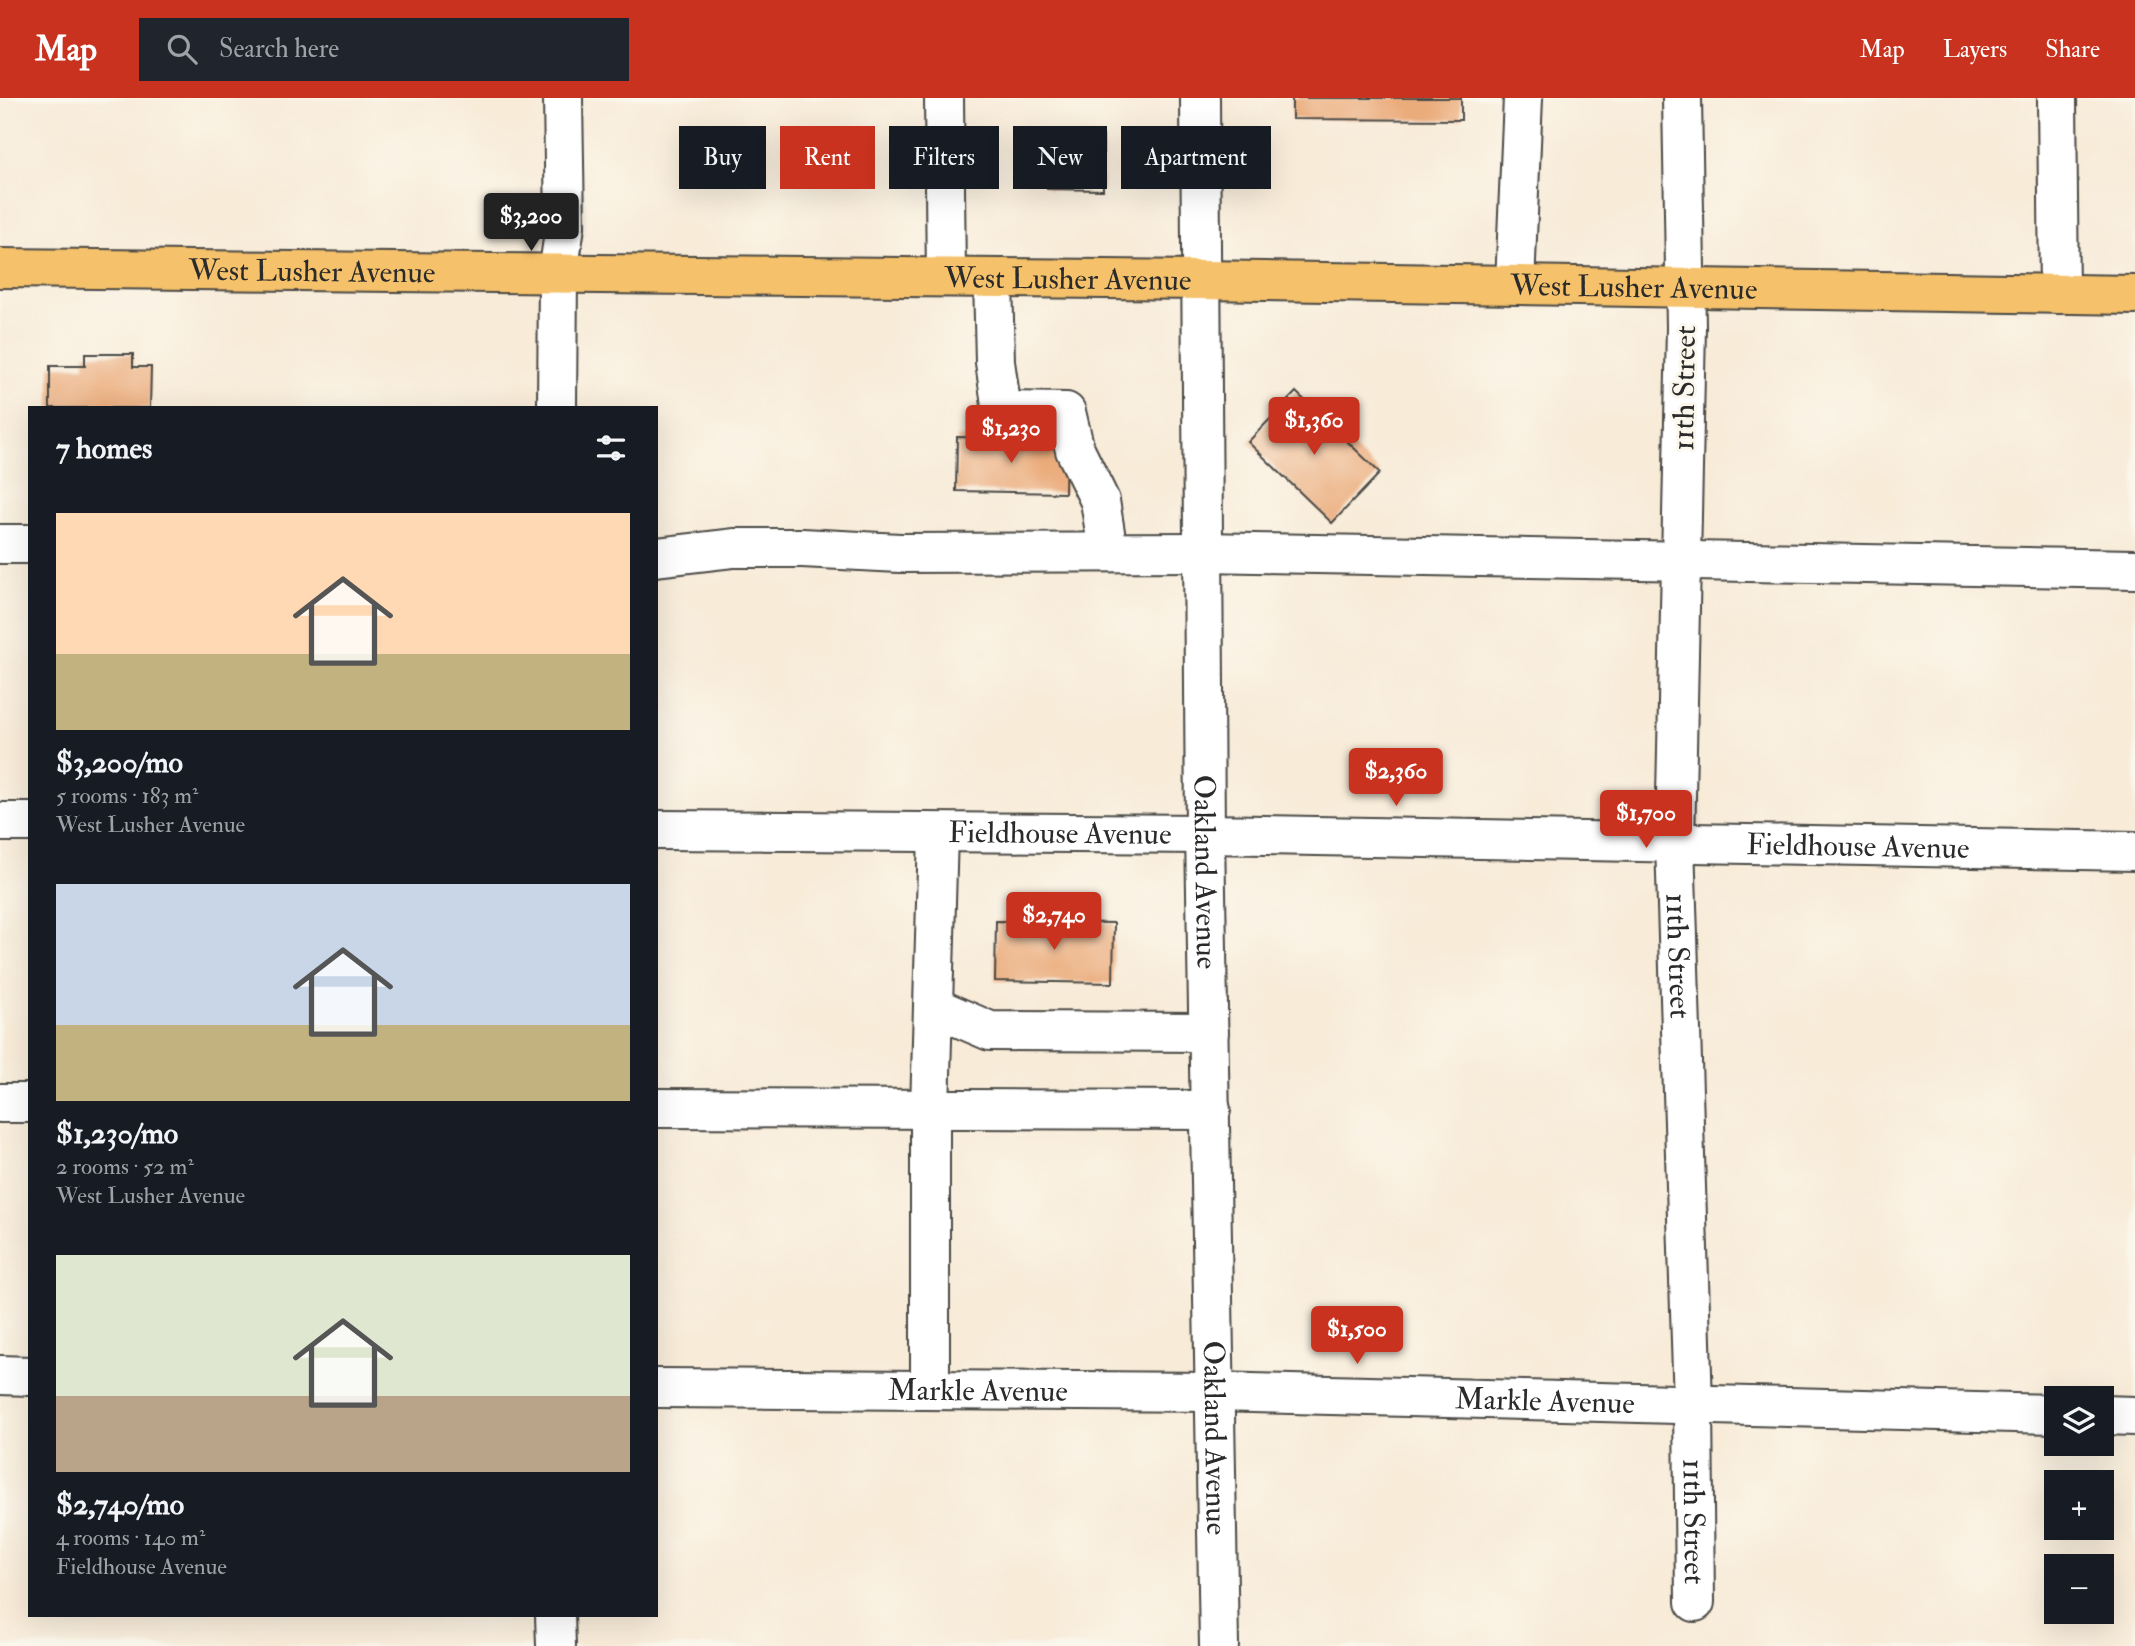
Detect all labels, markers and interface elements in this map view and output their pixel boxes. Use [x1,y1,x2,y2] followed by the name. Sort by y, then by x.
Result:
[139,18,629,81] search box
[35,29,97,70] text: Map
[163,30,201,68] icon: search
[219,33,339,65] text: Search here
[1860,34,1905,65] text: Map
[1943,34,2007,65] text: Layers
[2045,34,2100,65] text: Share
[679,126,766,189] chip: Buy
[780,126,875,189] chip: Rent
[889,126,999,189] chip: Filters
[1013,126,1107,189] chip: New
[1121,126,1271,189] chip: Apartment
[474,194,588,253] pin: $3,200
[500,201,562,230] text: $3,200
[187,252,436,291] street label: West Lusher Avenue
[943,259,1192,299] street label: West Lusher Avenue
[1509,267,1758,308] street label: West Lusher Avenue
[1665,325,1704,451] street label: 11th Street
[1257,398,1371,457] pin: $1,360
[1285,405,1343,434] text: $1,360
[954,406,1068,465] pin: $1,230
[982,413,1040,442] text: $1,230
[592,429,630,467] icon: filters
[56,430,152,467] text: 7 homes
[280,558,406,684] icon: home
[56,744,183,781] text: $3,200/mo
[1339,748,1453,808] pin: $2,360
[1365,756,1427,785] text: $2,360
[1186,775,1225,970] street label: Oakland Avenue
[56,781,199,810] text: 5 rooms · 183 m²
[1589,790,1703,850] pin: $1,700
[1616,798,1676,827] text: $1,700
[56,810,245,839] text: West Lusher Avenue
[948,814,1172,853] street label: Fieldhouse Avenue
[1746,826,1970,867] street label: Fieldhouse Avenue
[997,892,1111,952] pin: $2,740
[1658,892,1699,1019] street label: 11th Street
[1022,900,1086,929] text: $2,740
[280,929,406,1055] icon: home
[56,1115,178,1152] text: $1,230/mo
[56,1152,194,1181] text: 2 rooms · 52 m²
[56,1181,245,1210] text: West Lusher Avenue
[280,1300,406,1426] icon: home
[1300,1306,1414,1366] pin: $1,500
[1327,1314,1387,1343] text: $1,500
[1195,1340,1235,1535] street label: Oakland Avenue
[888,1372,1068,1410] street label: Markle Avenue
[1454,1380,1635,1422] street label: Markle Avenue
[2044,1386,2114,1624] map controls
[2044,1386,2114,1456] button: layers
[1675,1459,1713,1585] street label: 11th Street
[2044,1470,2114,1540] button: +
[56,1486,184,1523] text: $2,740/mo
[56,1523,205,1552] text: 4 rooms · 140 m²
[56,1552,227,1581] text: Fieldhouse Avenue
[2044,1554,2114,1624] button: −

